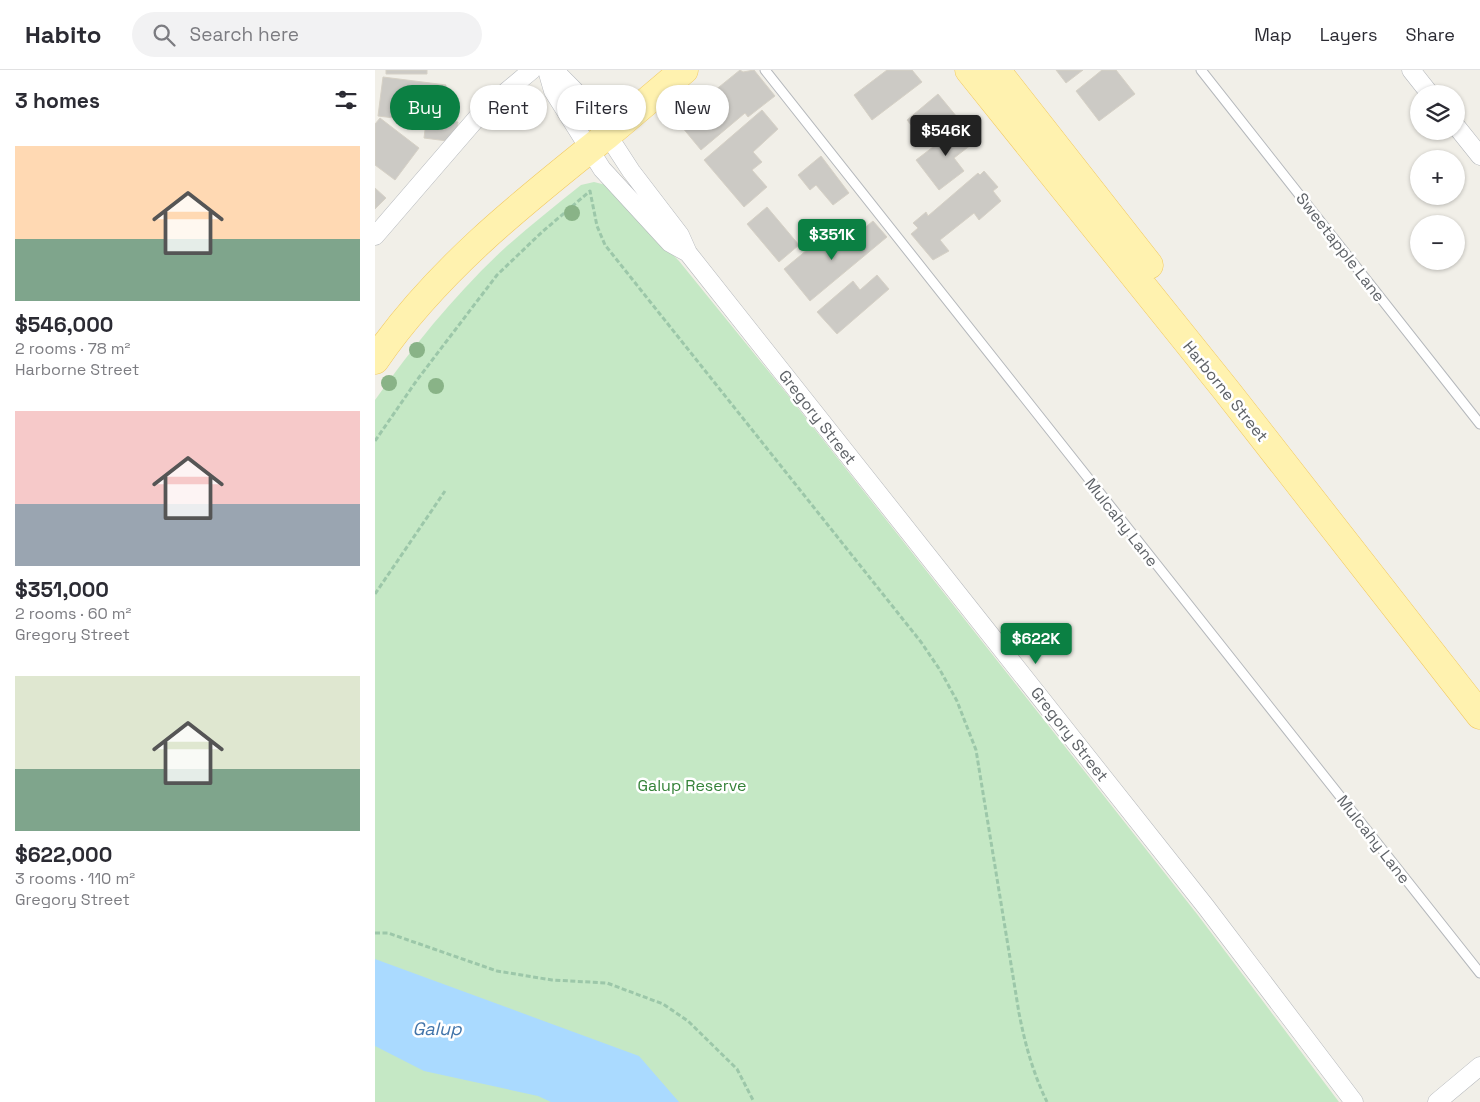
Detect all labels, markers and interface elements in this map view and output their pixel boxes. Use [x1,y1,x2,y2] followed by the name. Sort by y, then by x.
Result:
[132,12,482,57] search box
[25,19,102,50] text: Habito
[150,21,178,49] icon: search
[190,22,299,47] text: Search here
[1254,23,1292,46] text: Map
[1320,23,1377,46] text: Layers
[1405,23,1455,46] text: Share
[390,85,460,130] chip: Buy
[470,85,547,130] chip: Rent
[557,85,646,130] chip: Filters
[656,85,729,130] chip: New
[1410,85,1465,270] map controls
[1410,85,1465,140] button: layers
[332,86,360,114] icon: filters
[15,87,100,114] text: 3 homes
[911,114,981,157] pin: $546K
[921,120,971,141] text: $546K
[1410,150,1465,205] button: +
[143,178,233,268] icon: home
[1291,188,1390,306] street label: Sweetapple Lane
[1410,215,1465,270] button: −
[797,218,867,261] pin: $351K
[809,224,855,245] text: $351K
[15,311,113,338] text: $546,000
[1178,336,1273,446] street label: Harborne Street
[15,338,130,359] text: 2 rooms · 78 m²
[15,359,139,380] text: Harborne Street
[774,366,861,469] street label: Gregory Street
[143,443,233,533] icon: home
[1080,474,1163,571] street label: Mulcahy Lane
[15,576,109,603] text: $351,000
[15,603,131,624] text: 2 rooms · 60 m²
[1001,622,1071,665] pin: $622K
[15,624,130,645] text: Gregory Street
[1012,628,1060,649] text: $622K
[1026,683,1113,786] street label: Gregory Street
[143,708,233,798] icon: home
[637,775,747,796] park label: Galup Reserve
[1332,791,1415,888] street label: Mulcahy Lane
[15,841,112,868] text: $622,000
[15,868,135,889] text: 3 rooms · 110 m²
[15,889,130,910] text: Gregory Street
[412,1017,463,1040] water label: Galup

